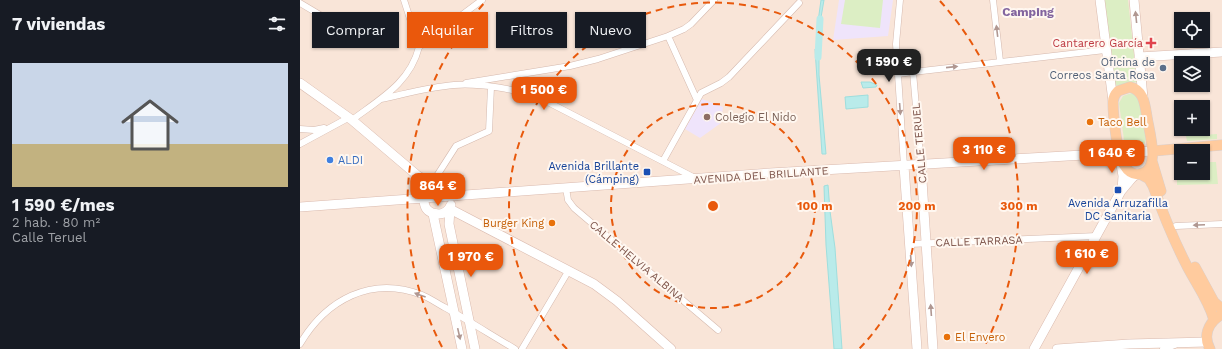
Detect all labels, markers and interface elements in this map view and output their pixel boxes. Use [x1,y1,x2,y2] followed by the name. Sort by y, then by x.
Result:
[1002,5,1054,19] district label: Camping
[1133,11,1139,23] one-way arrow
[312,12,399,48] chip: Comprar
[407,12,488,48] chip: Alquilar
[496,12,567,48] chip: Filtros
[575,12,646,48] chip: Nuevo
[1174,12,1210,180] map controls
[1174,12,1210,48] button: locate
[266,13,288,35] icon: filters
[12,14,105,34] text: 7 viviendas
[993,25,1000,37] one-way arrow
[1053,37,1143,50] place label: Cantarero García
[1146,38,1156,48] marker: Cantarero García
[852,49,926,83] pin: 1 590 €
[866,54,912,69] text: 1 590 €
[1050,56,1155,82] place label: Oficina de Correos Santa Rosa
[1174,56,1210,92] button: layers
[946,63,958,70] one-way arrow
[1158,63,1168,73] marker: Oficina de Correos Santa Rosa
[507,77,581,111] pin: 1 500 €
[521,82,567,97] text: 1 500 €
[114,89,186,161] icon: home
[1174,100,1210,136] button: +
[909,102,929,184] street label: CALLE TERUEL
[897,103,904,115] one-way arrow
[715,111,796,124] place label: Colegio El Nido
[702,112,712,122] marker: Colegio El Nido
[1098,116,1147,129] place label: Taco Bell
[1085,117,1095,127] marker: Taco Bell
[947,137,1021,171] pin: 3 110 €
[1075,140,1149,174] pin: 1 640 €
[962,142,1006,157] text: 3 110 €
[1174,144,1210,180] button: −
[1089,145,1135,160] text: 1 640 €
[338,154,363,167] place label: ALDI
[325,155,335,165] marker: ALDI
[548,160,639,186] place label: Avenida Brillante (Cámping)
[693,164,829,187] street label: AVENIDA DEL BRILLANTE
[642,167,652,177] marker: Avenida Brillante (Cámping)
[410,173,466,207] pin: 864 €
[419,178,457,193] text: 864 €
[1113,185,1123,195] marker: Avenida Arruzafilla DC Sanitaria
[12,195,115,215] text: 1 590 €/mes
[1068,197,1168,223] place label: Avenida Arruzafilla DC Sanitaria
[706,199,720,213] centre of rings
[797,199,833,213] text: 100 m
[898,199,936,213] text: 200 m
[1000,199,1038,213] text: 300 m
[12,215,100,230] text: 2 hab. · 80 m²
[483,217,544,230] place label: Burger King
[547,218,557,228] marker: Burger King
[587,218,687,305] street label: CALLE HELVIA ALBINA
[1193,222,1205,229] one-way arrow
[12,230,87,245] text: Calle Teruel
[935,233,1023,250] street label: CALLE TARRASA
[1050,241,1124,275] pin: 1 610 €
[434,244,508,278] pin: 1 970 €
[1065,246,1109,261] text: 1 610 €
[448,249,494,264] text: 1 970 €
[907,255,914,267] one-way arrow
[413,291,425,297] one-way arrow
[927,304,934,316] one-way arrow
[457,328,463,340] one-way arrow
[955,331,1005,344] place label: El Envero
[942,332,952,342] marker: El Envero

